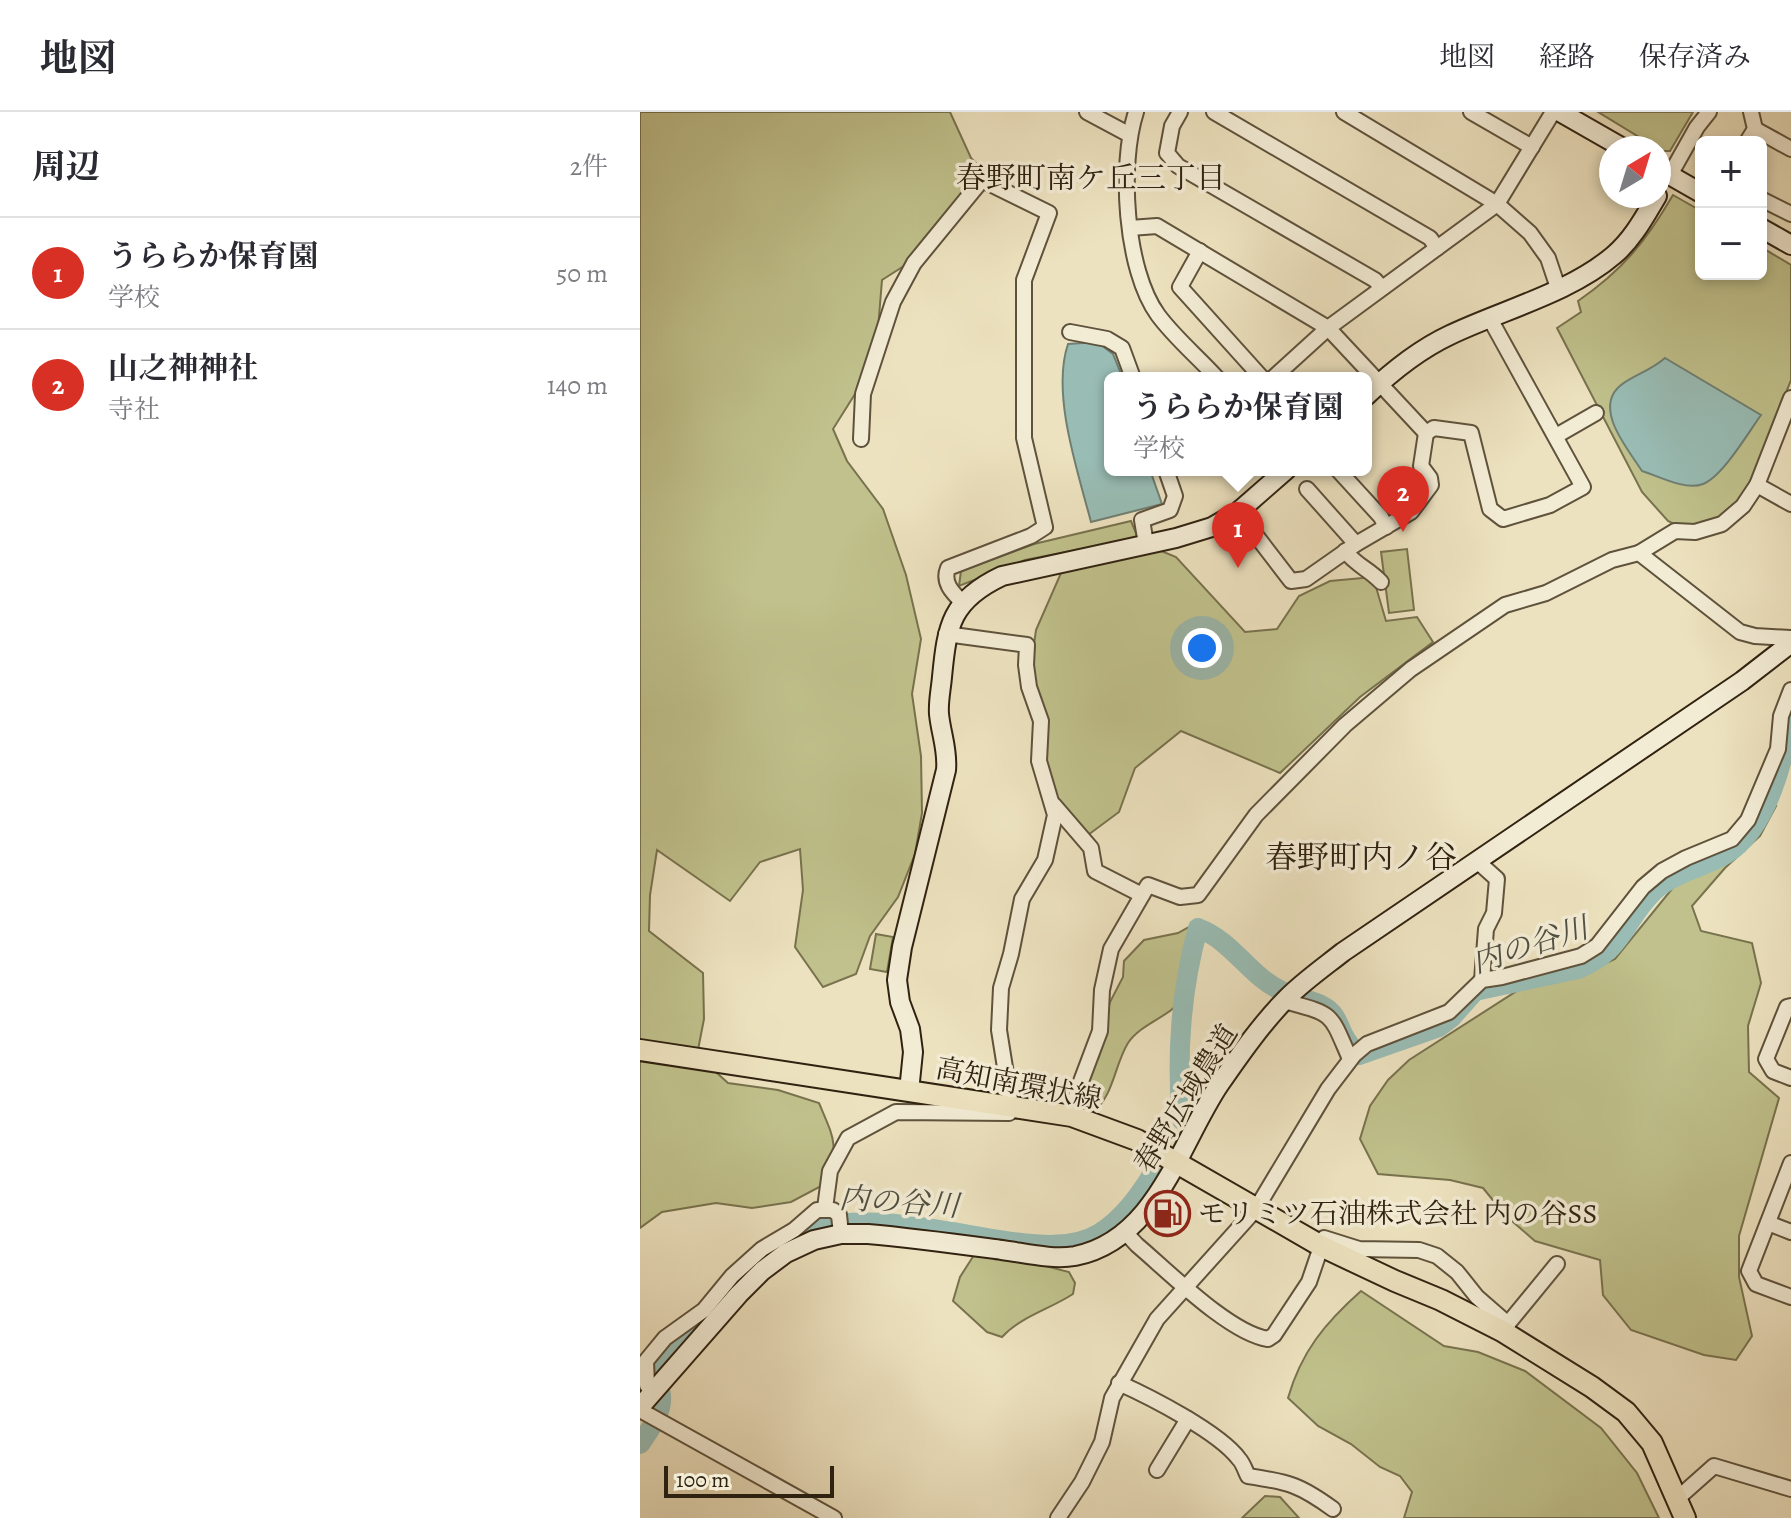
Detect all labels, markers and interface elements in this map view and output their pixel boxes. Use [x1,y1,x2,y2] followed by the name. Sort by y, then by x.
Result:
[40,32,116,84] text: 地図
[1439,38,1495,76] text: 地図
[1539,38,1595,76] text: 経路
[1639,38,1751,76] text: 保存済み
[1599,136,1671,208] north arrow
[1695,136,1767,280] map controls
[1695,136,1767,208] button: +
[32,143,100,190] text: 周辺
[570,149,608,184] text: 2件
[956,158,1226,198] district label: 春野町南ケ丘三丁目
[1695,208,1767,280] button: −
[108,236,318,276] text: うららか保育園
[53,256,63,291] text: 1
[556,256,608,291] text: 50 m
[108,280,160,315] text: 学校
[108,348,258,388] text: 山之神神社
[52,368,64,403] text: 2
[547,368,608,403] text: 140 m
[1104,372,1372,476] popup
[1133,387,1343,427] text: うららか保育園
[108,392,160,427] text: 寺社
[1133,431,1185,466] text: 学校
[1377,466,1429,532] pin: 2
[1212,502,1264,568] pin: 1
[1182,628,1222,668] your location
[1265,835,1457,879] district label: 春野町内ノ谷
[1467,907,1596,983] water label: 内の谷川
[1125,1017,1246,1180] street label: 春野広域農道
[933,1049,1105,1119] street label: 高知南環状線
[838,1178,963,1226] water label: 内の谷川
[1143,1189,1191,1237] fuel station icon: モリミツ石油株式会社 内の谷SS
[1198,1195,1597,1233] place label: モリミツ石油株式会社 内の谷SS
[664,1462,834,1498] scale bar
[676,1465,730,1495] text: 100 m

